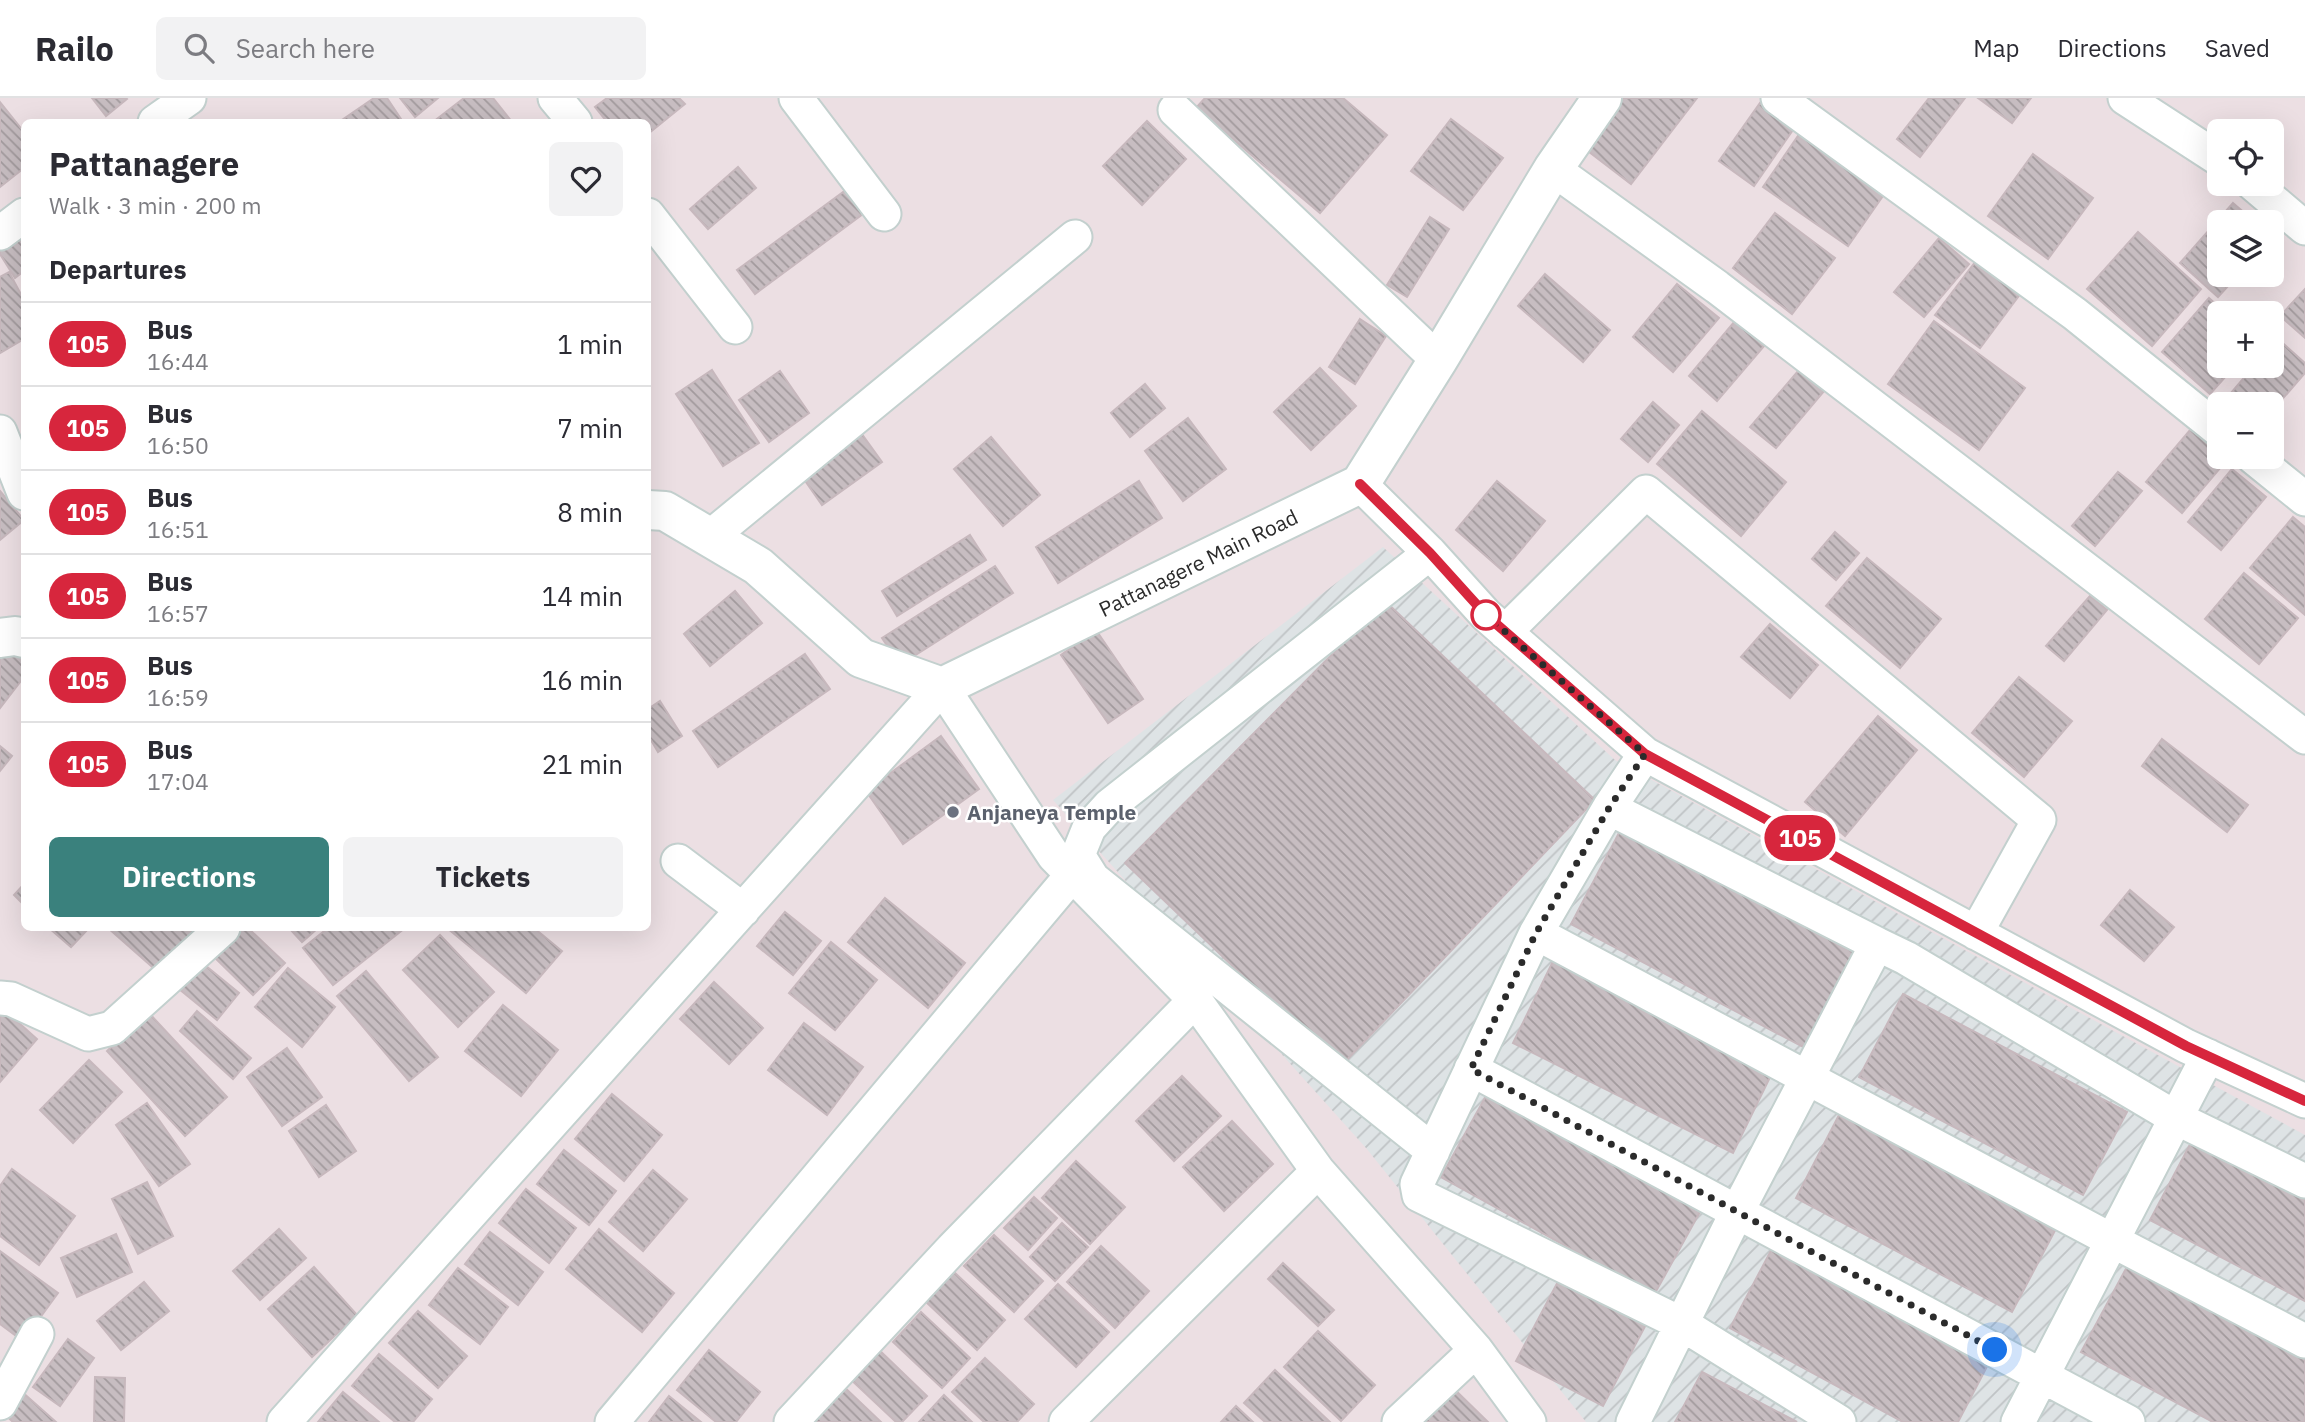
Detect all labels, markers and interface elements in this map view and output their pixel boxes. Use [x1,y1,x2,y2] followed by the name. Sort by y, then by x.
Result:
[156,17,646,80] search box
[35,27,114,70] text: Railo
[180,29,218,67] icon: search
[236,31,375,65] text: Search here
[1973,32,2019,64] text: Map
[2057,32,2167,64] text: Directions
[2205,32,2270,64] text: Saved
[2207,119,2284,469] map controls
[2207,119,2284,196] button: locate
[49,142,239,185] text: Pattanagere
[549,142,623,216] button: heart
[49,190,262,220] text: Walk · 3 min · 200 m
[2207,210,2284,287] button: layers
[49,252,187,286] text: Departures
[2207,301,2284,378] button: +
[147,312,193,346] text: Bus
[557,327,623,361] text: 1 min
[66,328,109,360] text: 105
[147,346,209,376] text: 16:44
[2207,392,2284,469] button: −
[147,396,193,430] text: Bus
[557,411,623,445] text: 7 min
[66,412,109,444] text: 105
[147,430,209,460] text: 16:50
[147,480,193,514] text: Bus
[557,495,623,529] text: 8 min
[66,496,109,528] text: 105
[1094,502,1302,623] street label: Pattanagere Main Road
[147,514,209,544] text: 16:51
[147,564,193,598] text: Bus
[542,579,623,613] text: 14 min
[66,580,109,612] text: 105
[147,598,209,628] text: 16:57
[1471,600,1501,630] unlabelled marker
[147,648,193,682] text: Bus
[542,663,623,697] text: 16 min
[66,664,109,696] text: 105
[147,682,209,712] text: 16:59
[147,732,193,766] text: Bus
[542,747,623,781] text: 21 min
[66,748,109,780] text: 105
[147,766,209,796] text: 17:04
[967,798,1136,826] place label: Anjaneya Temple
[945,804,961,820] marker: Anjaneya Temple
[1760,815,1840,861] line badge: 105
[1778,822,1822,854] text: 105
[49,837,329,917] button: Directions
[343,837,623,917] button: Tickets
[1977,1332,2012,1367] your location

